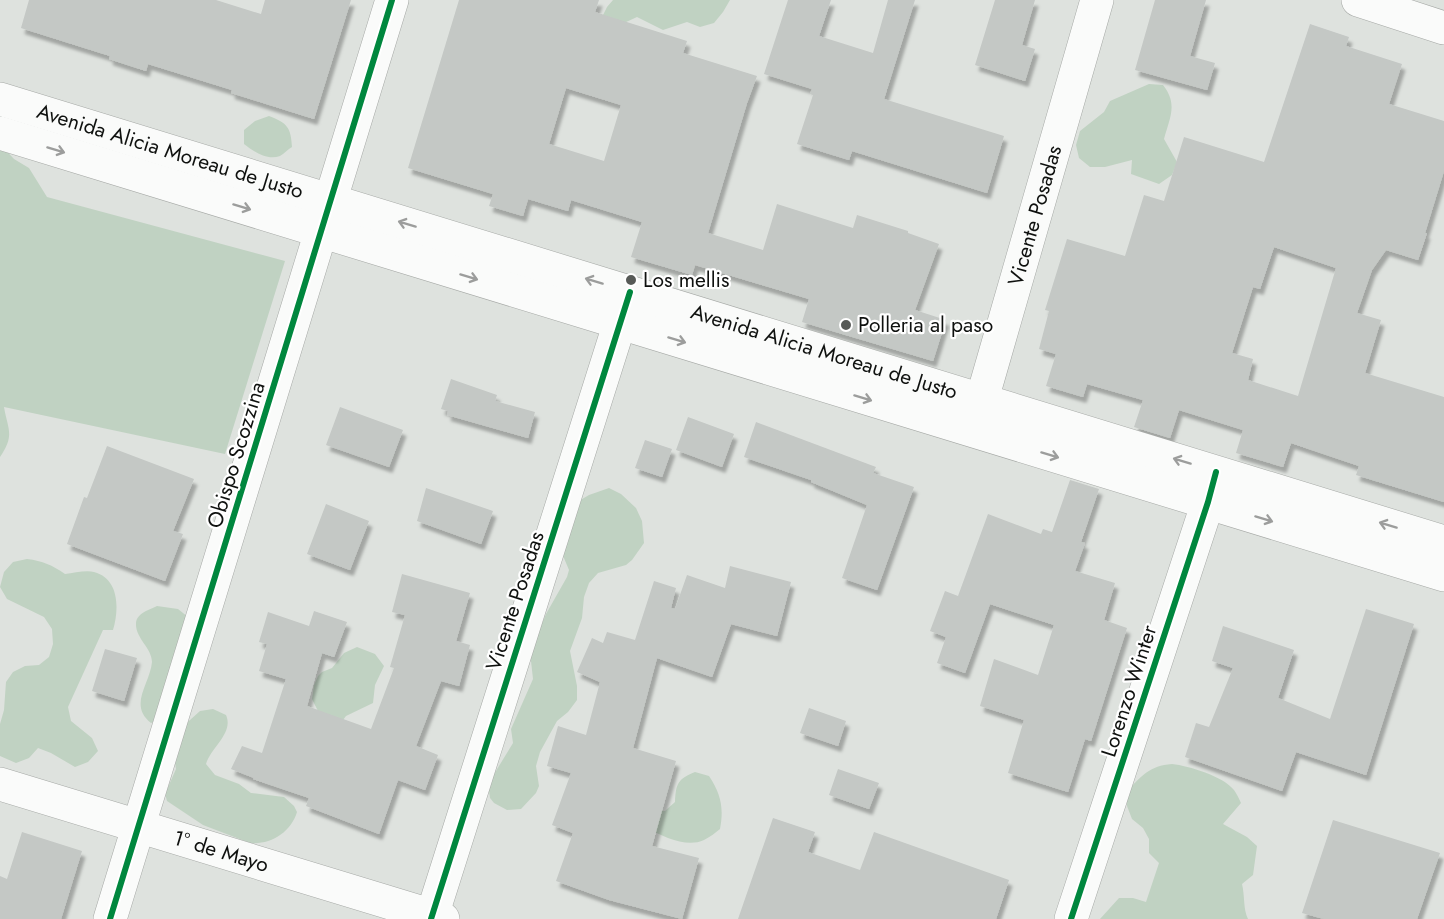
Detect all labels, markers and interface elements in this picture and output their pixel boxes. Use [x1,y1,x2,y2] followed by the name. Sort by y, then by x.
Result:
[33,96,307,206] street label: Avenida Alicia Moreau de Justo
[1000,142,1069,289] street label: Vicente Posadas
[46,146,65,157] one-way arrow
[232,203,251,214] one-way arrow
[398,218,417,229] one-way arrow
[643,265,729,295] place label: Los mellis
[459,272,478,283] one-way arrow
[624,273,638,287] marker: Los mellis
[585,275,604,286] one-way arrow
[687,297,961,407] street label: Avenida Alicia Moreau de Justo
[858,310,993,340] place label: Polleria al paso
[839,318,853,332] marker: Polleria al paso
[667,335,686,346] one-way arrow
[200,378,272,532] street label: Obispo Scozzina
[853,393,872,404] one-way arrow
[1040,450,1059,461] one-way arrow
[1173,455,1192,466] one-way arrow
[1254,515,1273,526] one-way arrow
[1379,519,1398,530] one-way arrow
[478,528,552,674] street label: Vicente Posadas
[1094,620,1165,761] street label: Lorenzo Winter
[170,823,272,880] street label: 1° de Mayo

